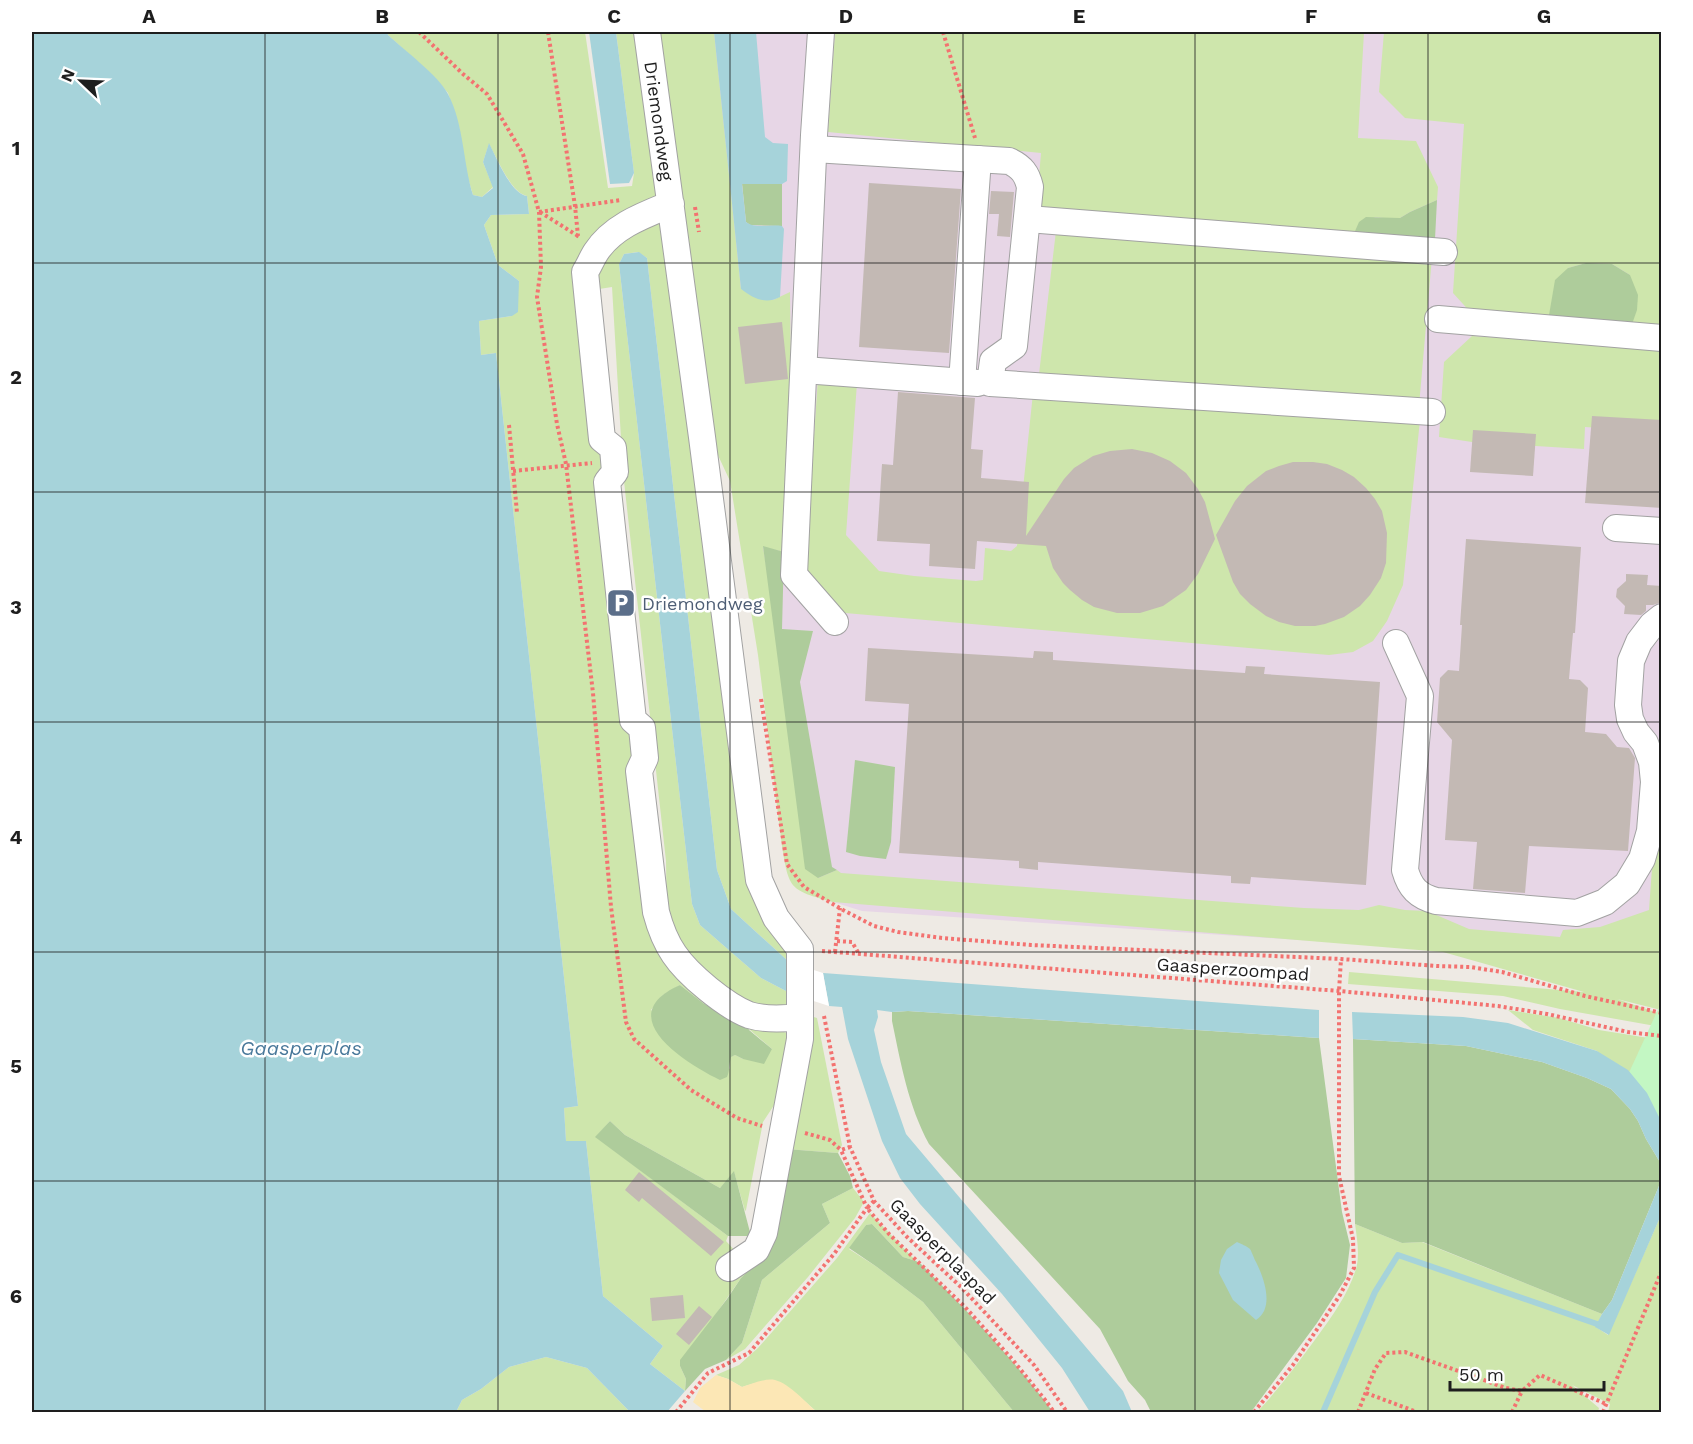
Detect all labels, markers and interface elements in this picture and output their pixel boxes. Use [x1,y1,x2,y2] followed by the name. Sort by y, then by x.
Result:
[142,4,156,28] text: A
[375,4,389,28] text: B
[607,4,621,28] text: C
[839,4,853,28] text: D
[1073,4,1085,28] text: E
[1305,4,1317,28] text: F
[1537,4,1551,28] text: G
[51,51,111,111] north arrow
[640,60,678,183] street label: Driemondweg
[57,66,79,85] text: N
[12,136,20,160] text: 1
[10,365,22,389] text: 2
[605,587,637,619] parking icon: Driemondweg
[642,593,763,614] place label: Driemondweg
[10,595,22,619] text: 3
[10,825,23,849] text: 4
[1156,953,1310,985] street label: Gaasperzoompad
[240,1036,362,1060] water label: Gaasperplas
[10,1054,22,1078] text: 5
[886,1194,1000,1308] street label: Gaasperplaspad
[10,1284,22,1308] text: 6
[1450,1354,1604,1392] scale bar
[1459,1364,1504,1385] text: 50 m

